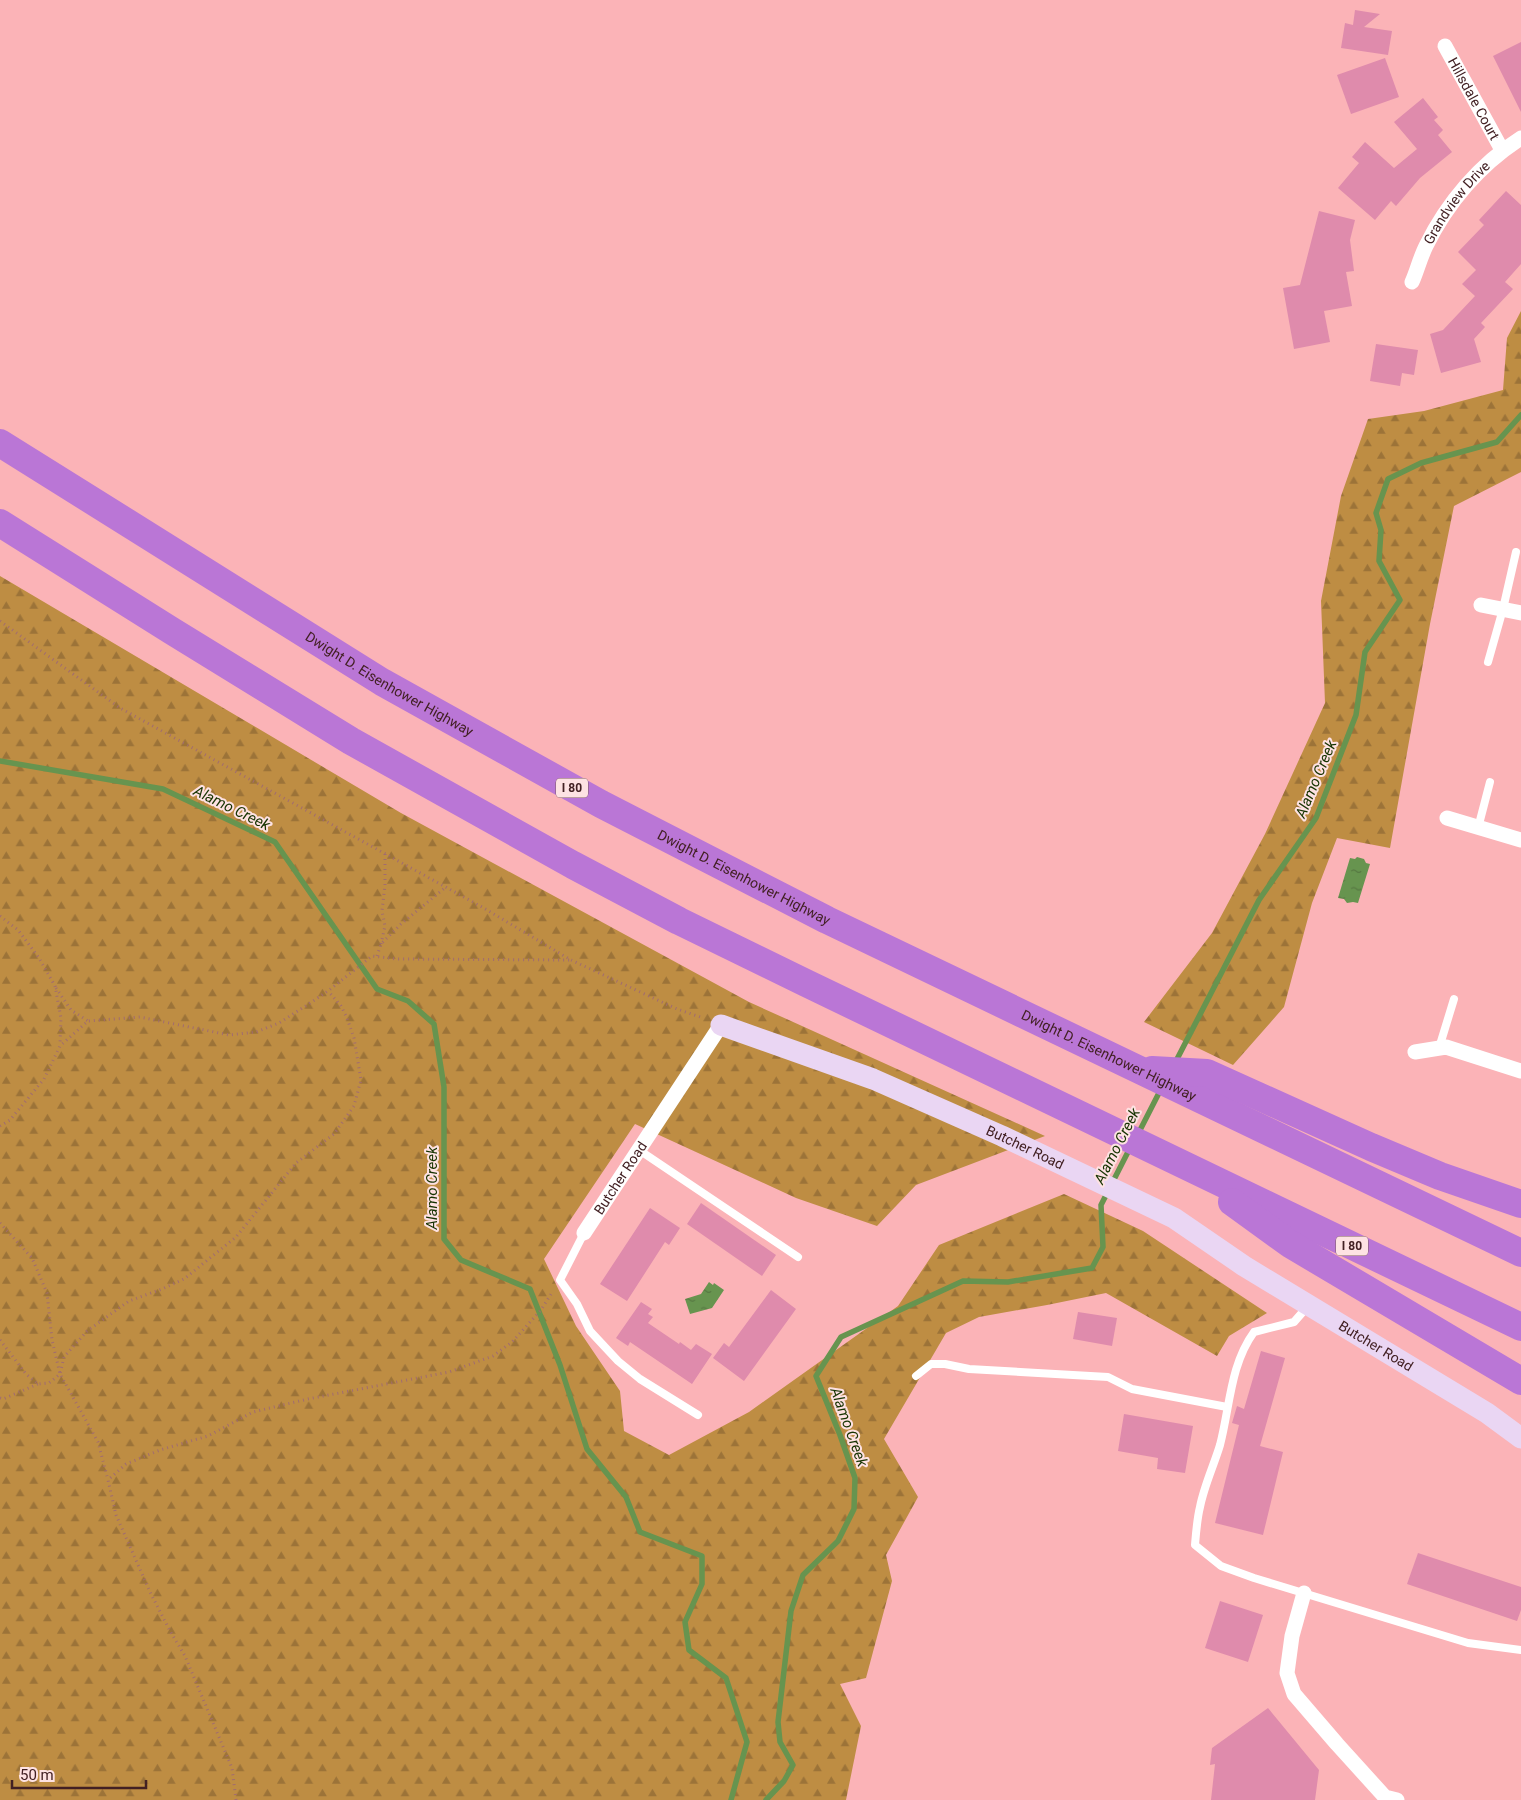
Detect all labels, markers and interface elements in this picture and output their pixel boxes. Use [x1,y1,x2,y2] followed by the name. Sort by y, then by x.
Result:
[1445,55,1503,143] street label: Hillsdale Court
[1420,158,1493,247] street label: Grandview Drive
[303,628,476,739] street label: Dwight D. Eisenhower Highway
[1291,737,1341,822] water label: Alamo Creek
[556,778,588,798] road number: I 80
[190,781,274,835] water label: Alamo Creek
[655,826,833,928] street label: Dwight D. Eisenhower Highway
[1019,1007,1199,1104] street label: Dwight D. Eisenhower Highway
[1090,1104,1144,1188] water label: Alamo Creek
[984,1122,1066,1172] street label: Butcher Road
[591,1138,650,1217] street label: Butcher Road
[423,1146,441,1230] water label: Alamo Creek
[1336,1236,1368,1256] road number: I 80
[1336,1317,1416,1374] street label: Butcher Road
[826,1384,872,1470] water label: Alamo Creek
[12,1758,146,1790] scale bar
[20,1766,54,1784] text: 50 m

